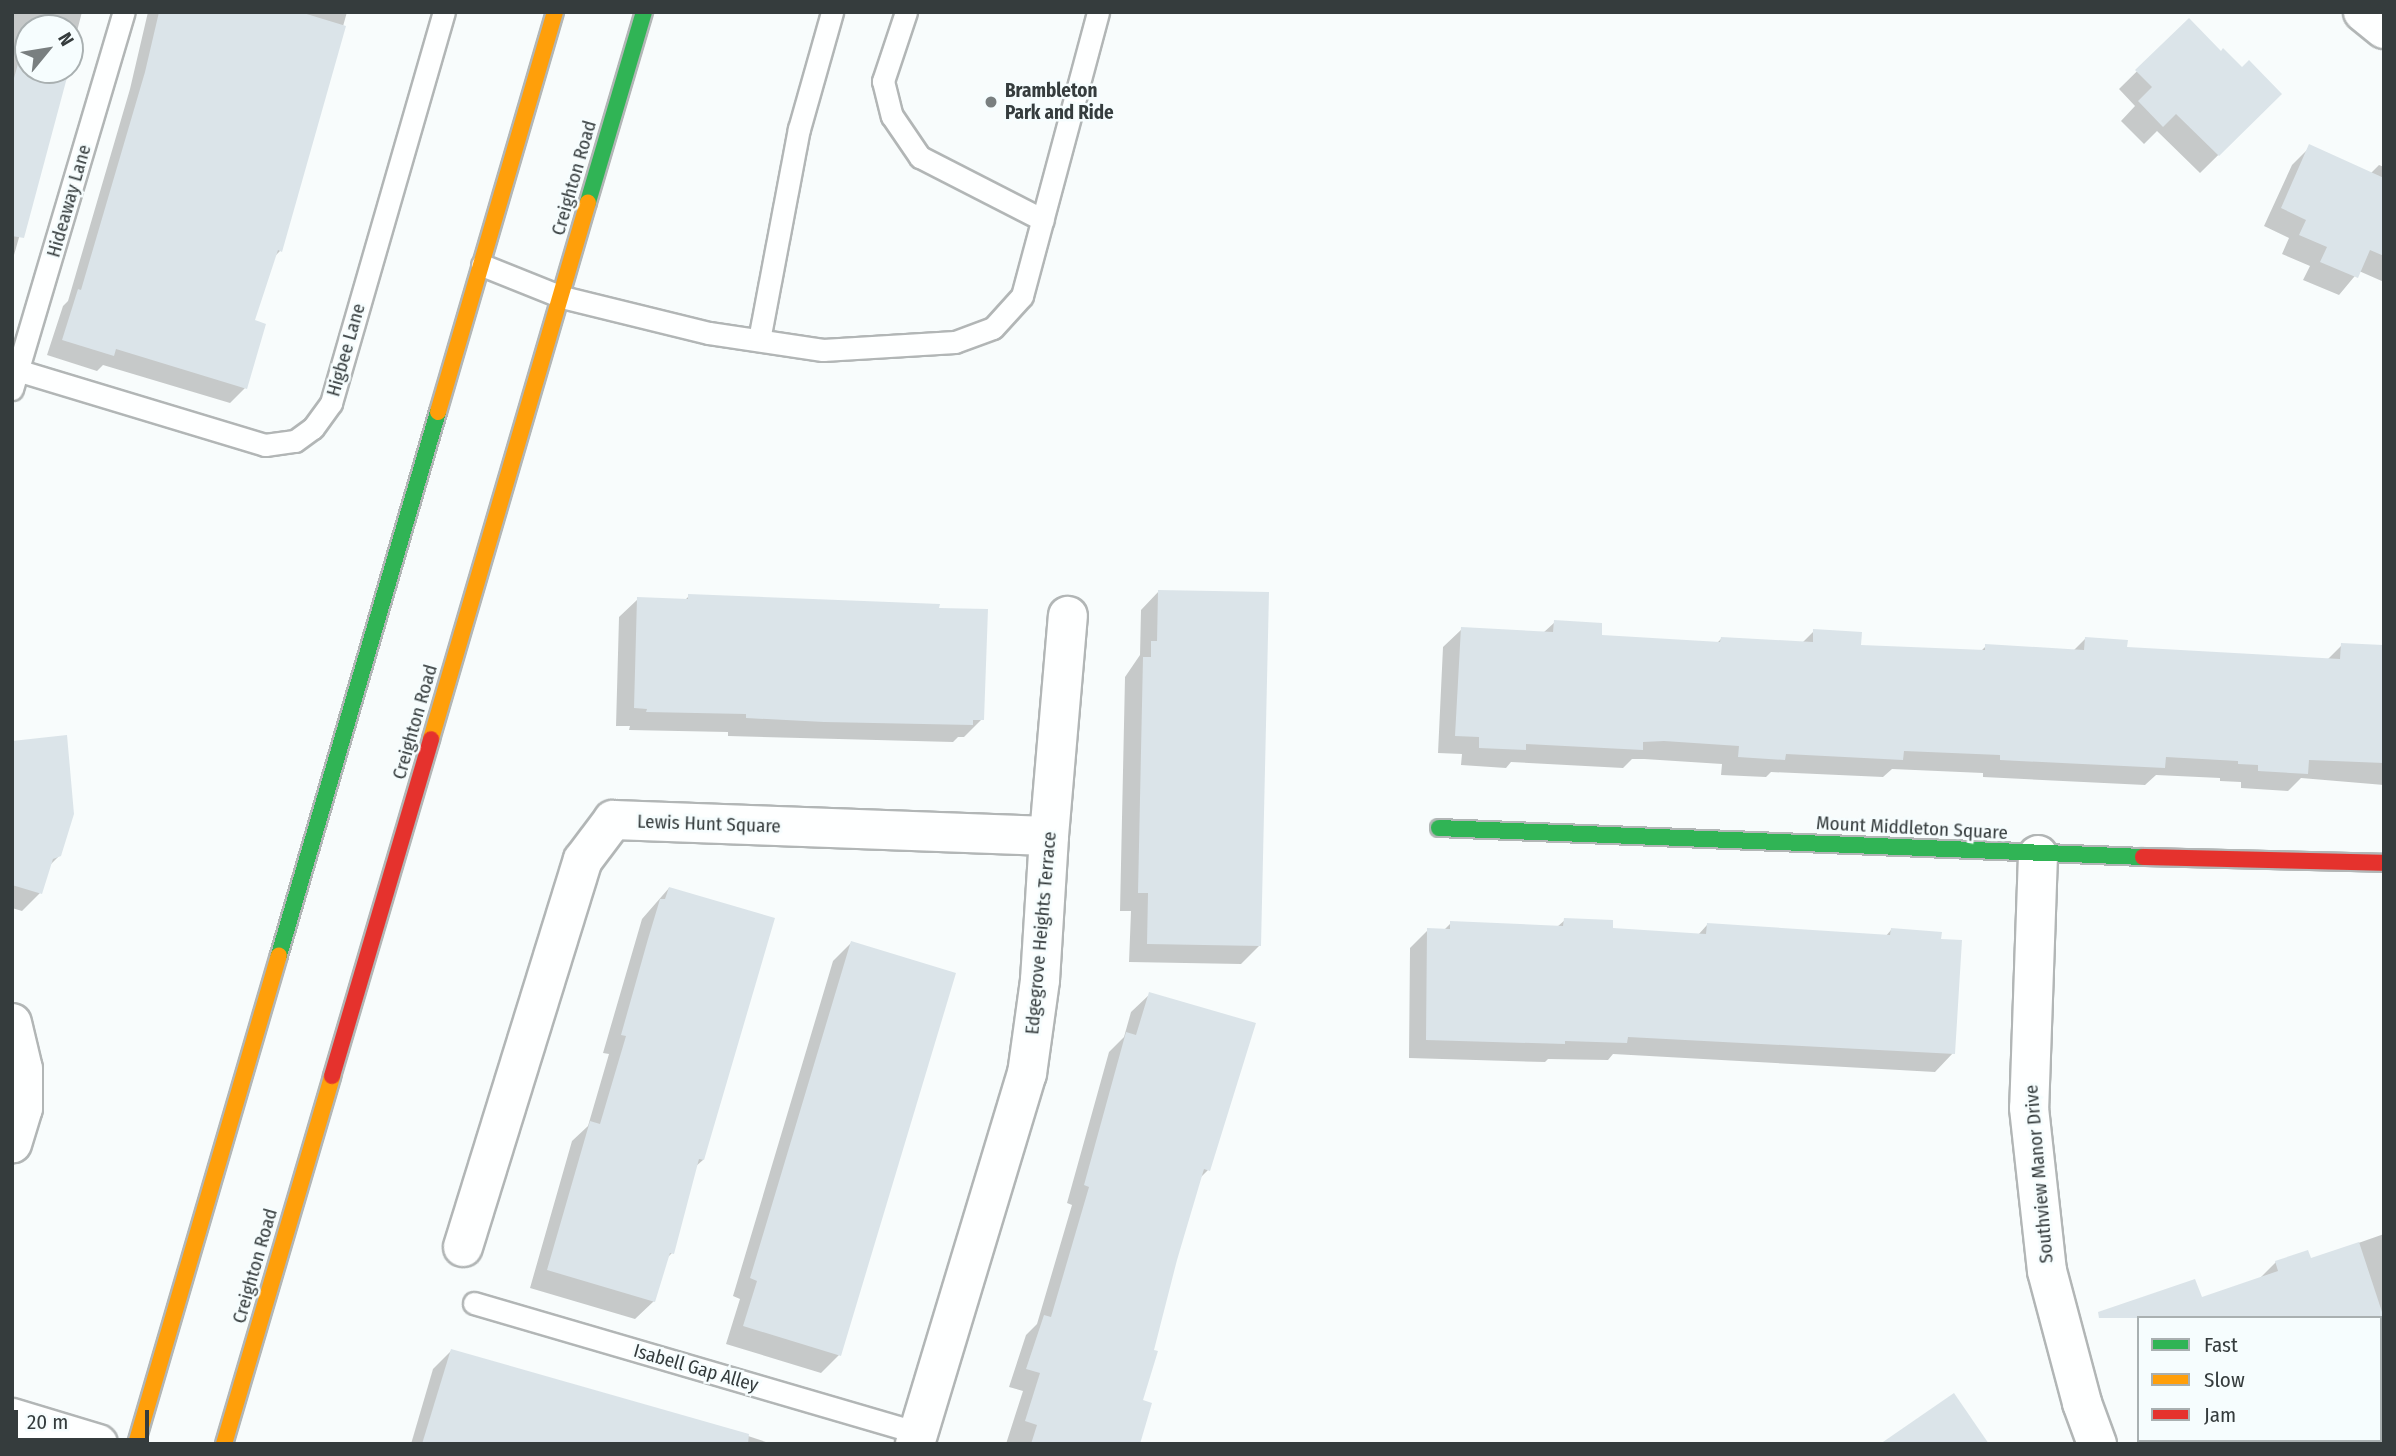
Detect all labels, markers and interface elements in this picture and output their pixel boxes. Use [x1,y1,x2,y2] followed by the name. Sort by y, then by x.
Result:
[14,14,84,84] north arrow
[53,29,79,50] text: N
[1005,80,1114,124] place label: Brambleton Park and Ride
[983,94,999,110] marker: Brambleton Park and Ride
[547,118,601,238] street label: Creighton Road
[42,142,96,260] street label: Hideaway Lane
[322,301,370,399] street label: Higbee Lane
[388,662,442,782] street label: Creighton Road
[637,810,781,838] street label: Lewis Hunt Square
[1816,812,2008,844] street label: Mount Middleton Square
[1021,831,1061,1035] street label: Edgegrove Heights Terrace
[2020,1084,2058,1264] street label: Southview Manor Drive
[228,1206,282,1326] street label: Creighton Road
[2137,1316,2382,1442] legend
[2204,1332,2238,1358] text: Fast
[631,1339,761,1397] street label: Isabell Gap Alley
[2204,1367,2245,1393] text: Slow
[18,1396,152,1440] scale bar
[2204,1402,2236,1428] text: Jam
[27,1409,68,1435] text: 20 m

